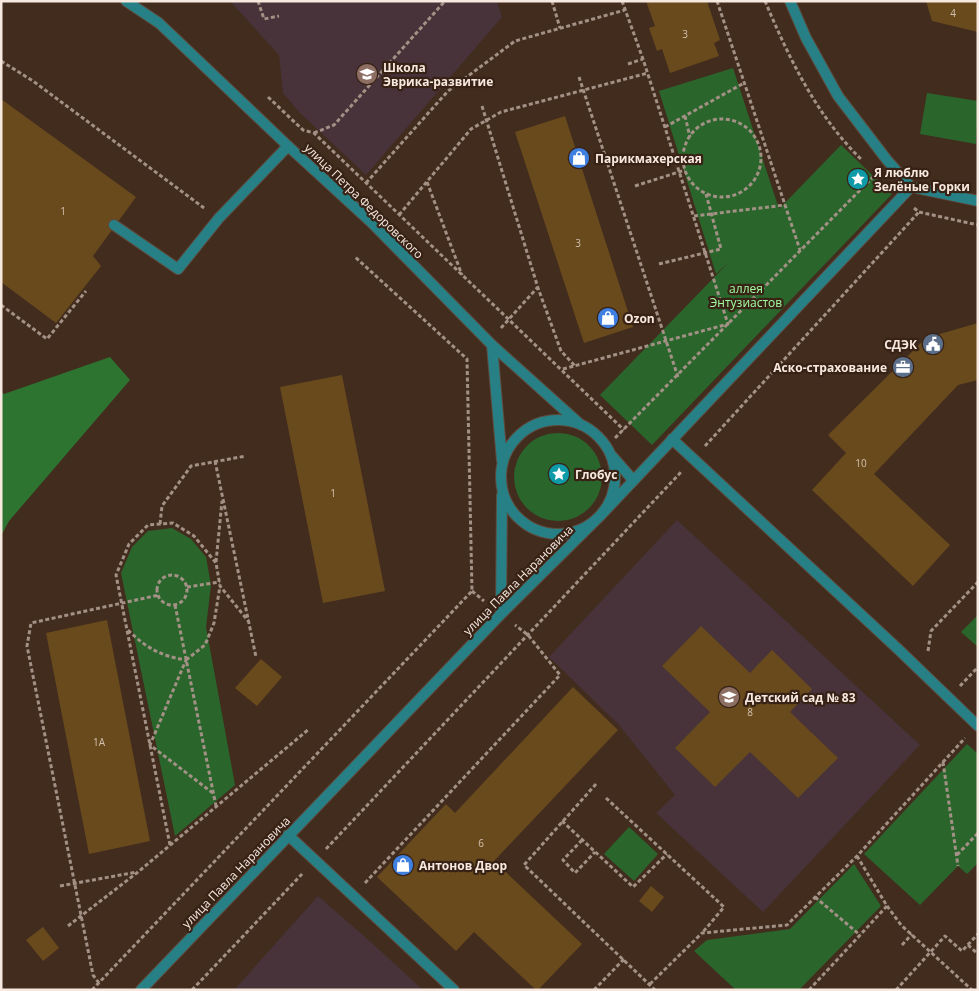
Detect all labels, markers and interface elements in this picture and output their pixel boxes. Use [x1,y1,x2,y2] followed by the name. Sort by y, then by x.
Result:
[950,6,956,20] house number: 4
[682,27,688,41] house number: 3
[383,59,493,90] place label: Школа Эврика-развитие
[355,62,379,86] school or university icon: Школа Эврика-развитие
[301,139,427,263] street label: улица Петра Федоровского
[567,146,591,170] shop icon: Парикмахерская
[595,150,702,167] place label: Парикмахерская
[873,164,970,195] place label: Я люблю Зелёные Горки
[846,167,870,191] place icon: Я люблю Зелёные Горки
[60,204,66,218] house number: 1
[575,236,581,250] house number: 3
[710,280,782,311] park label: аллея Энтузиастов
[596,306,620,330] shop icon: Ozon
[624,310,655,327] place label: Ozon
[921,332,945,356] public building icon: СДЭК
[884,336,918,353] place label: СДЭК
[891,355,915,379] office icon: Аско-страхование
[773,359,887,376] place label: Аско-страхование
[855,456,867,470] house number: 10
[547,462,571,486] place icon: Глобус
[575,466,617,483] place label: Глобус
[330,486,336,500] house number: 1
[459,521,577,639] street label: улица Павла Нарановича
[717,685,741,709] school or university icon: Детский сад № 83
[745,689,856,706] place label: Детский сад № 83
[747,705,753,719] house number: 8
[93,735,106,749] house number: 1А
[178,812,294,932] street label: улица Павла Нарановича
[478,836,484,850] house number: 6
[391,853,415,877] shop icon: Антонов Двор
[419,857,507,874] place label: Антонов Двор

